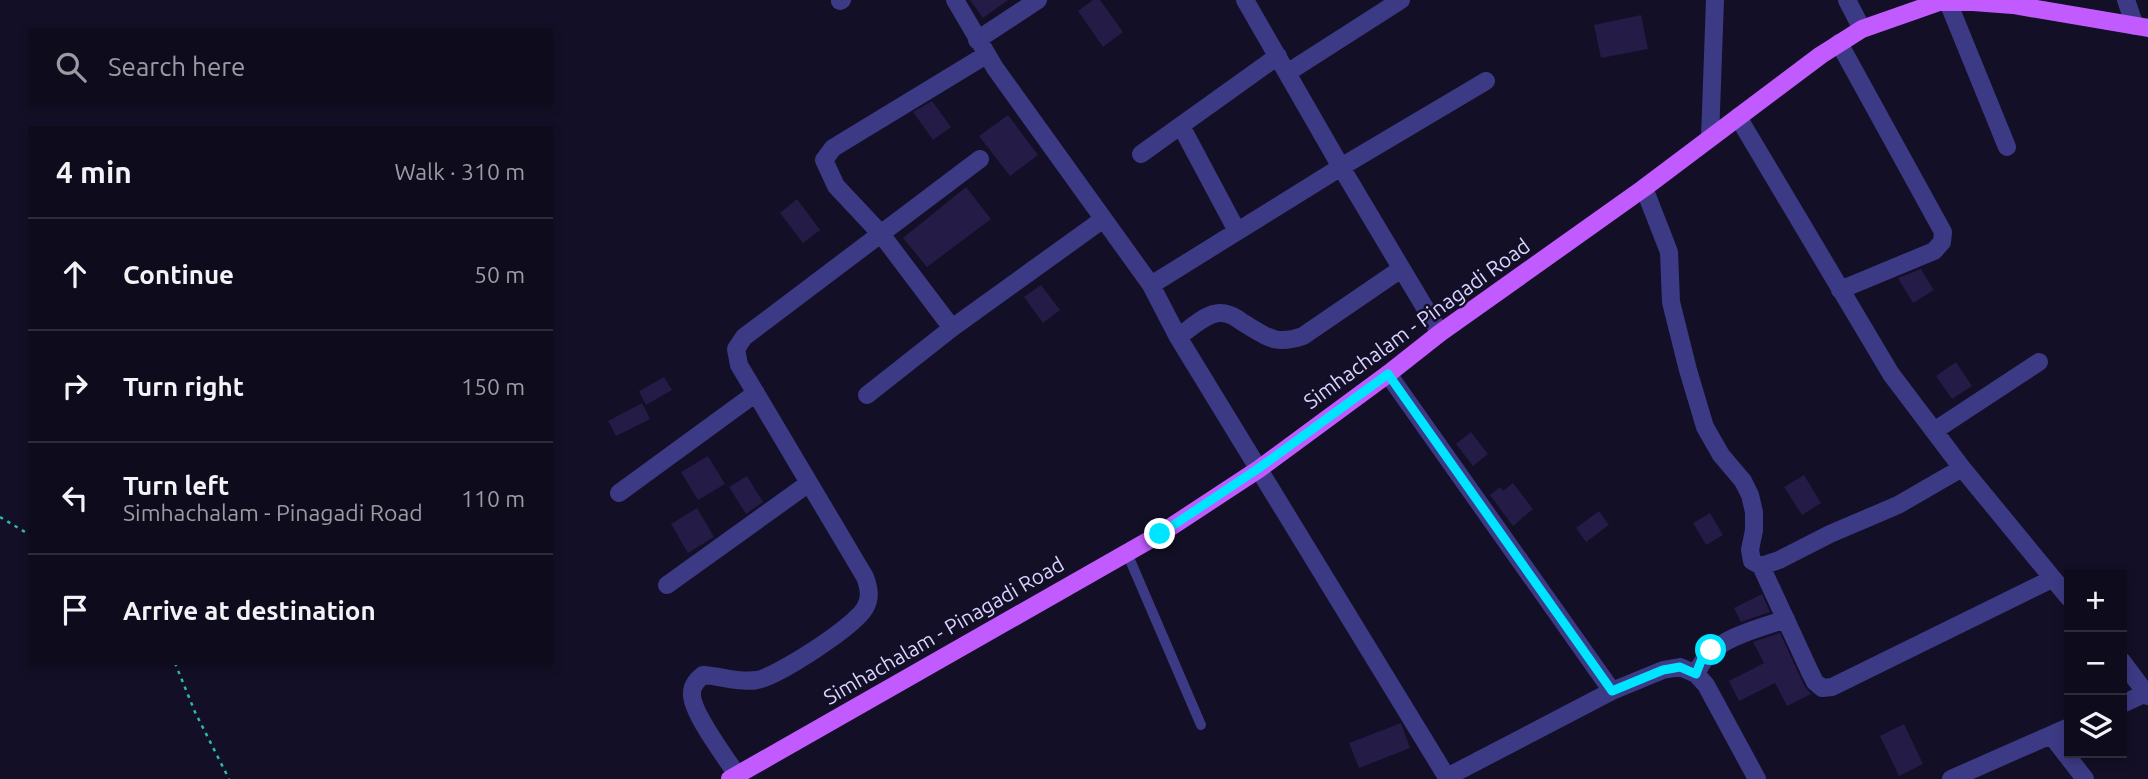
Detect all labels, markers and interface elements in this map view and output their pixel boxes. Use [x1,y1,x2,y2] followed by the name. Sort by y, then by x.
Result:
[28,28,553,105] search box
[52,48,90,86] icon: search
[108,52,245,81] text: Search here
[56,155,132,189] text: 4 min
[394,159,525,184] text: Walk · 310 m
[1299,233,1534,413] street label: Simhachalam - Pinagadi Road
[56,255,94,293] icon: ahead
[123,260,234,289] text: Continue
[474,262,525,287] text: 50 m
[56,367,94,405] icon: right
[123,372,244,401] text: Turn right
[461,374,525,399] text: 150 m
[123,471,229,500] text: Turn left
[56,479,94,517] icon: left
[461,486,525,511] text: 110 m
[123,500,423,525] text: Simhachalam - Pinagadi Road
[1144,518,1175,549] route end
[819,551,1068,709] street label: Simhachalam - Pinagadi Road
[2064,569,2127,758] map controls
[2064,569,2127,632] button: +
[56,591,94,629] icon: arrive
[123,596,376,625] text: Arrive at destination
[2064,632,2127,695] button: −
[1695,634,1726,665] route start
[2064,695,2127,758] button: layers

